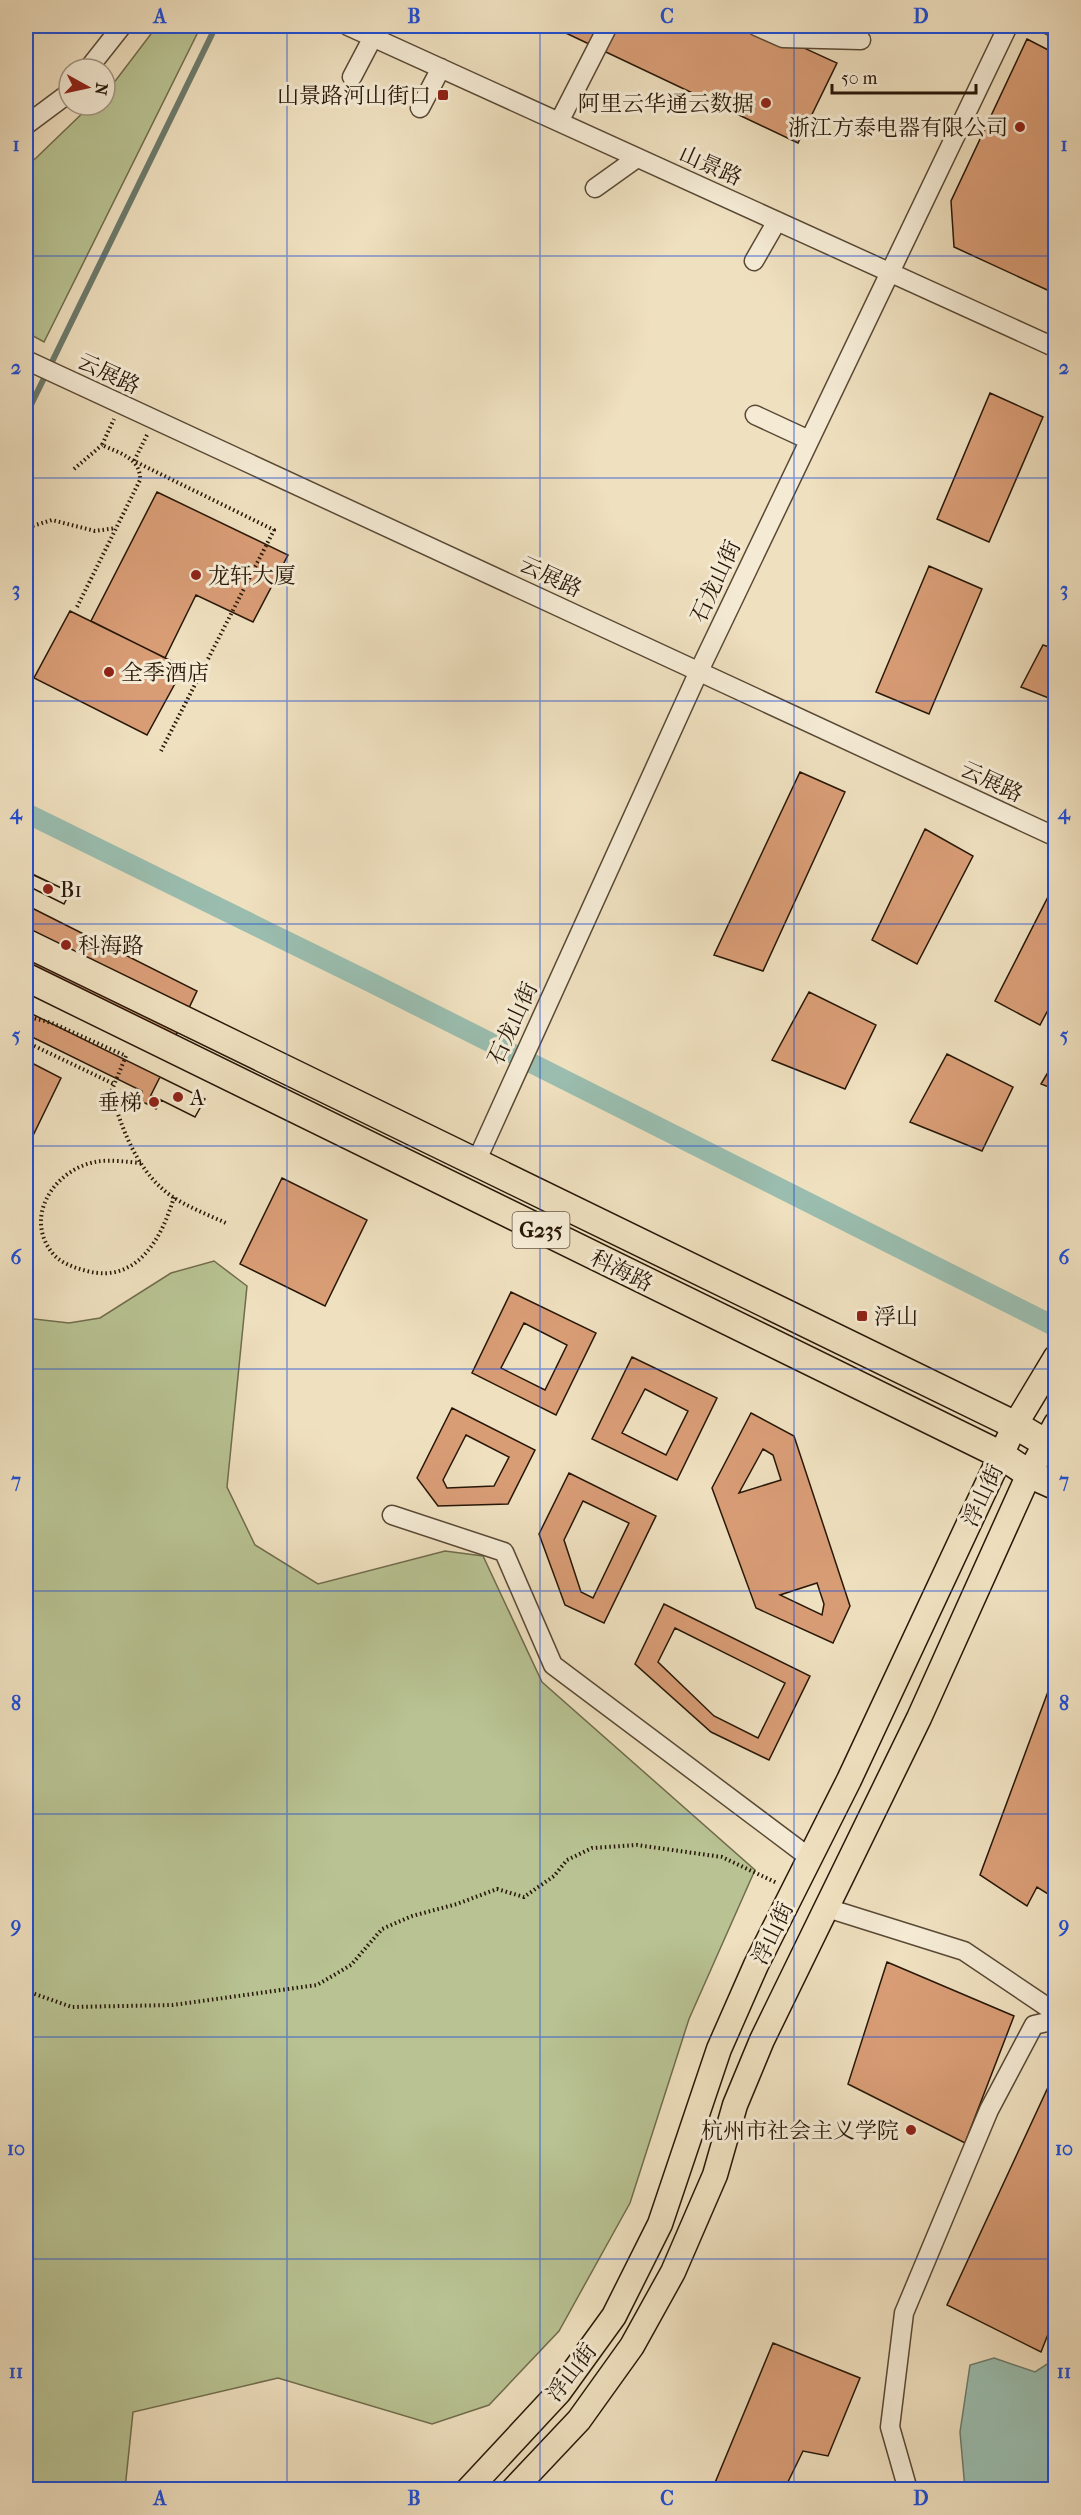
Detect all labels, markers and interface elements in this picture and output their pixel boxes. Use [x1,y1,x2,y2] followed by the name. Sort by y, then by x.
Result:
[152,5,168,28] text: A
[407,5,421,28] text: B
[660,5,674,28] text: C
[913,5,929,28] text: D
[57,57,117,117] north arrow
[832,57,976,95] scale bar
[841,68,878,89] text: 50 m
[91,82,112,97] text: N
[277,83,431,109] place label: 山景路河山街口
[436,88,450,102] marker: 山景路河山街口
[578,91,754,117] place label: 阿里云华通云数据
[759,96,773,110] marker: 阿里云华通云数据
[788,115,1008,141] place label: 浙江方泰电器有限公司
[1013,120,1027,134] marker: 浙江方泰电器有限公司
[12,133,20,156] text: 1
[1060,133,1068,156] text: 1
[675,141,746,191] street label: 山景路
[73,348,144,400] street label: 云展路
[11,356,21,379] text: 2
[1059,356,1069,379] text: 2
[686,536,746,627] street label: 石龙山街
[515,551,586,603] street label: 云展路
[208,563,296,589] place label: 龙轩大厦
[189,568,203,582] marker: 龙轩大厦
[12,578,20,601] text: 3
[1060,578,1068,601] text: 3
[121,660,209,686] place label: 全季酒店
[102,665,116,679] marker: 全季酒店
[956,756,1027,808] street label: 云展路
[9,801,23,825] text: 4
[1057,801,1071,825] text: 4
[60,877,82,903] place label: B1
[41,882,55,896] marker: B1
[78,933,144,959] place label: 科海路
[59,938,73,952] marker: 科海路
[483,978,543,1069] street label: 石龙山街
[12,1024,21,1047] text: 5
[1060,1024,1069,1047] text: 5
[189,1085,205,1111] place label: A
[98,1090,142,1116] place label: 垂梯
[171,1090,185,1104] marker: A
[147,1095,161,1109] marker: 垂梯
[512,1212,570,1248] road number: G235
[586,1245,657,1297] street label: 科海路
[11,1246,23,1269] text: 6
[1059,1246,1071,1269] text: 6
[874,1304,918,1330] place label: 浮山
[855,1309,869,1323] marker: 浮山
[957,1460,1009,1531] street label: 浮山街
[10,1469,21,1492] text: 7
[1058,1469,1069,1492] text: 7
[11,1692,21,1715] text: 8
[1059,1692,1069,1715] text: 8
[747,1898,799,1969] street label: 浮山街
[10,1914,21,1937] text: 9
[1058,1914,1069,1937] text: 9
[701,2118,899,2144] place label: 杭州市社会主义学院
[904,2123,918,2137] marker: 杭州市社会主义学院
[7,2137,25,2160] text: 10
[1055,2137,1073,2160] text: 10
[541,2339,602,2407] street label: 浮山街
[9,2360,23,2383] text: 11
[1057,2360,1071,2383] text: 11
[152,2487,168,2510] text: A
[407,2487,421,2510] text: B
[660,2487,674,2510] text: C
[913,2487,929,2510] text: D

